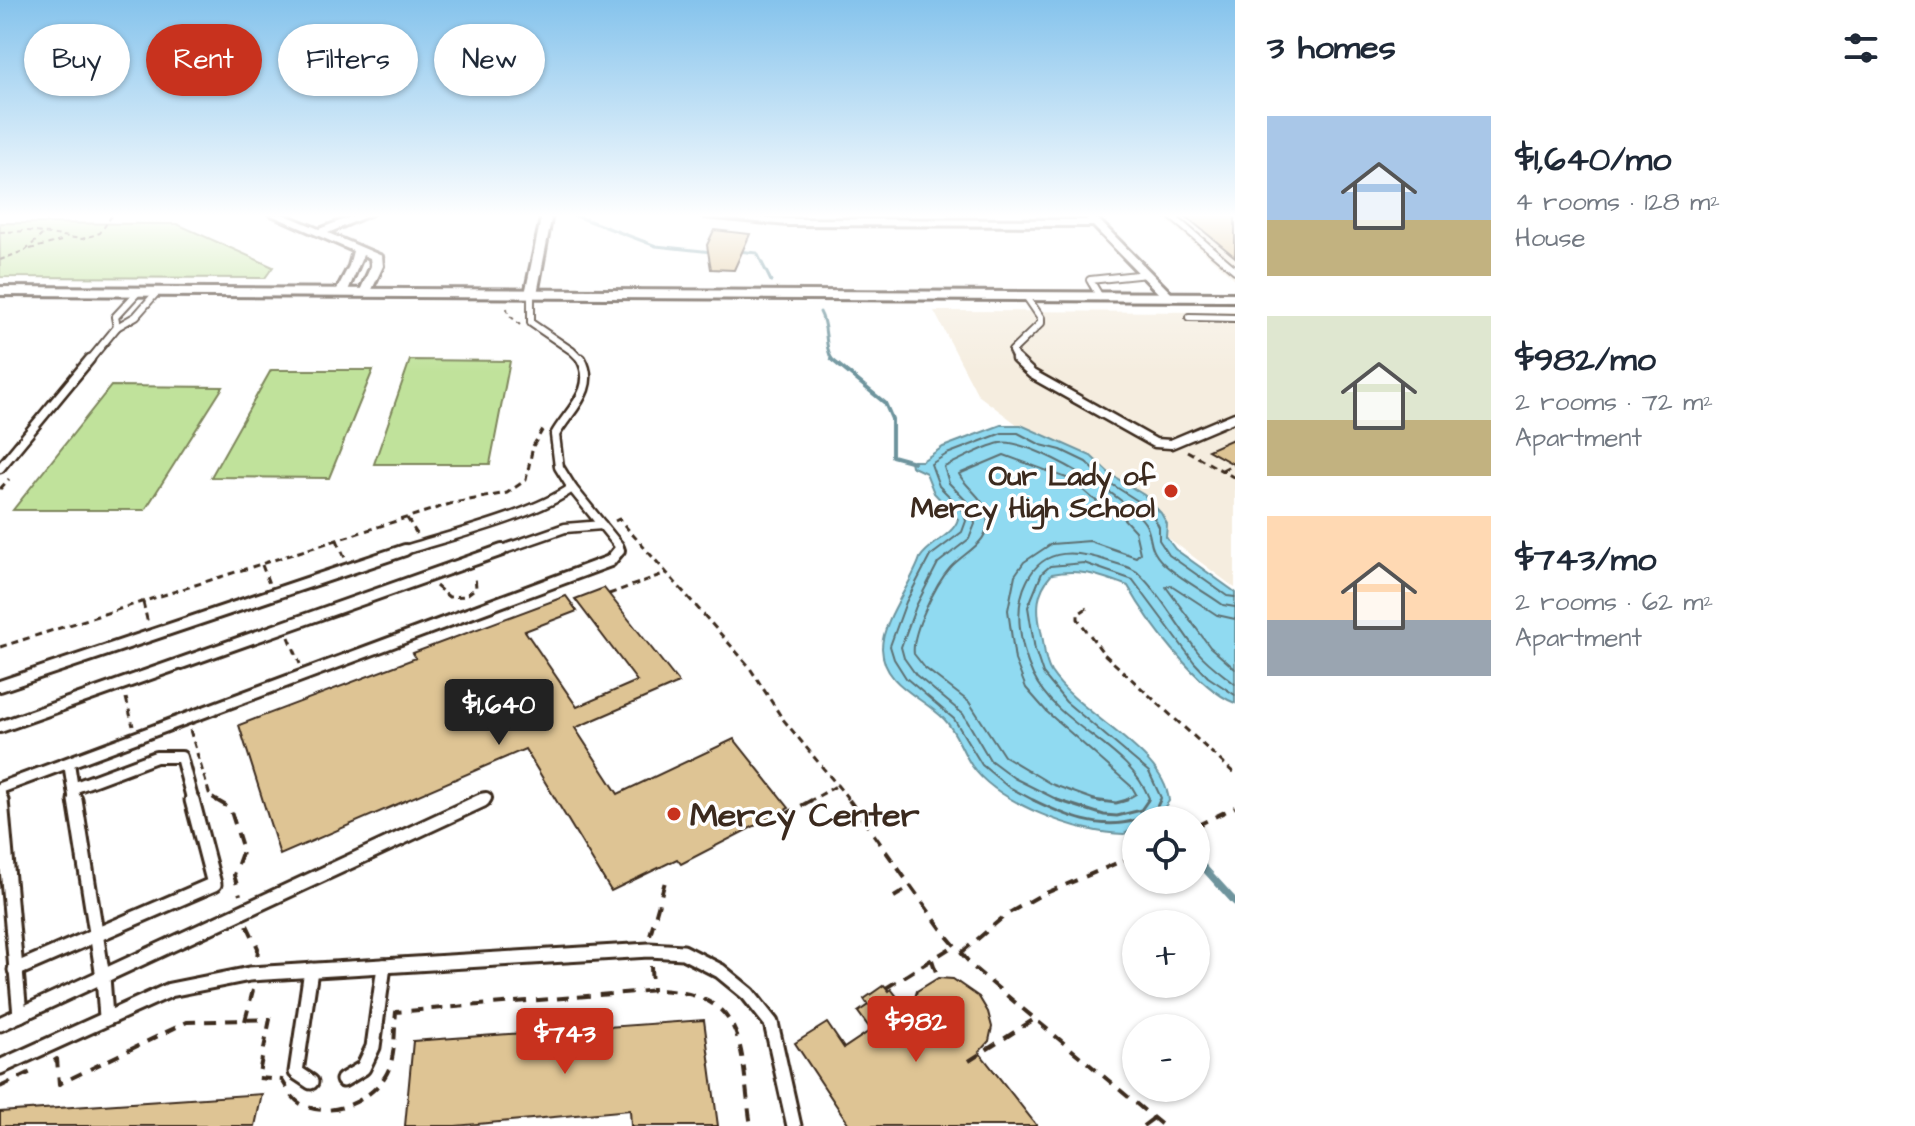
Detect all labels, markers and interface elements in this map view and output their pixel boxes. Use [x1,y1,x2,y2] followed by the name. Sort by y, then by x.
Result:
[24,24,130,96] chip: Buy
[146,24,262,96] chip: Rent
[278,24,418,96] chip: Filters
[434,24,545,96] chip: New
[1267,24,1396,72] text: 3 homes
[1839,26,1883,70] icon: filters
[1515,136,1671,184] text: $1,640/mo
[1331,148,1427,244] icon: home
[1515,184,1720,220] text: 4 rooms · 128 m²
[1515,220,1586,256] text: House
[1515,336,1656,384] text: $982/mo
[1331,348,1427,444] icon: home
[1515,384,1713,420] text: 2 rooms · 72 m²
[1515,420,1642,456] text: Apartment
[911,457,1156,531] place label: Our Lady of Mercy High School
[1162,482,1180,500] marker: Our Lady of Mercy High School
[1515,536,1656,584] text: $743/mo
[1331,548,1427,644] icon: home
[1515,584,1713,620] text: 2 rooms · 62 m²
[1515,620,1642,656] text: Apartment
[434,679,564,747] pin: $1,640
[463,687,535,723] text: $1,640
[690,792,920,841] place label: Mercy Center
[665,805,683,823] marker: Mercy Center
[1122,806,1210,1102] map controls
[1122,806,1210,894] button: locate
[1122,910,1210,998] button: +
[869,996,963,1064] pin: $982
[885,1004,947,1040] text: $982
[518,1008,612,1076] pin: $743
[1122,1014,1210,1102] button: −
[534,1016,596,1052] text: $743

